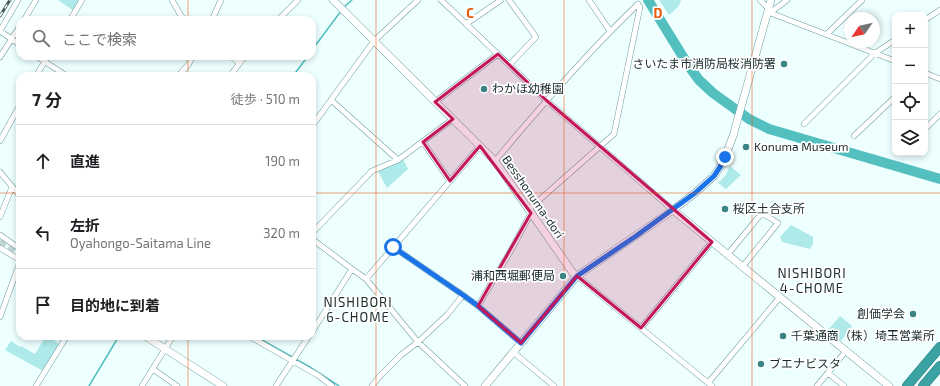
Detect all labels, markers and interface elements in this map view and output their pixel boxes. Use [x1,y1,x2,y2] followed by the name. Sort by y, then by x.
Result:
[466,5,474,21] text: C
[654,5,663,21] text: D
[844,12,880,48] north arrow
[892,12,928,156] map controls
[892,12,928,48] button: +
[16,16,316,60] search box
[30,27,52,49] icon: search
[62,30,137,48] text: ここで検索
[892,48,928,84] button: −
[632,56,776,70] place label: さいたま市消防局桜消防署
[779,59,789,69] marker: さいたま市消防局桜消防署
[492,81,564,95] place label: わかほ幼稚園
[479,84,489,94] marker: わかほ幼稚園
[892,84,928,120] button: locate
[32,89,62,109] text: 7 分
[231,91,300,107] text: 徒歩 · 510 m
[892,120,928,156] button: layers
[754,139,849,153] place label: Konuma Museum
[741,142,751,152] marker: Konuma Museum
[716,148,734,166] route end
[32,150,54,172] icon: ahead
[70,152,100,170] text: 直進
[500,152,568,240] street label: Besshonuma-dori
[265,153,300,169] text: 190 m
[733,201,805,215] place label: 桜区土合支所
[720,204,730,214] marker: 桜区土合支所
[70,216,100,234] text: 左折
[32,222,54,244] icon: left
[263,225,300,241] text: 320 m
[70,235,211,251] text: Oyahongo-Saitama Line
[384,238,402,256] route start
[777,265,847,296] district label: NISHIBORI 4-CHOME
[471,268,555,282] place label: 浦和西堀郵便局
[558,271,568,281] marker: 浦和西堀郵便局
[32,294,54,316] icon: arrive
[323,294,393,325] district label: NISHIBORI 6-CHOME
[70,296,160,314] text: 目的地に到着
[857,306,905,320] place label: 創価学会
[908,309,918,319] marker: 創価学会
[791,328,935,342] place label: 千葉通商（株）埼玉営業所
[778,331,788,341] marker: 千葉通商（株）埼玉営業所
[769,356,841,370] place label: ブエナビスタ
[756,359,766,369] marker: ブエナビスタ

